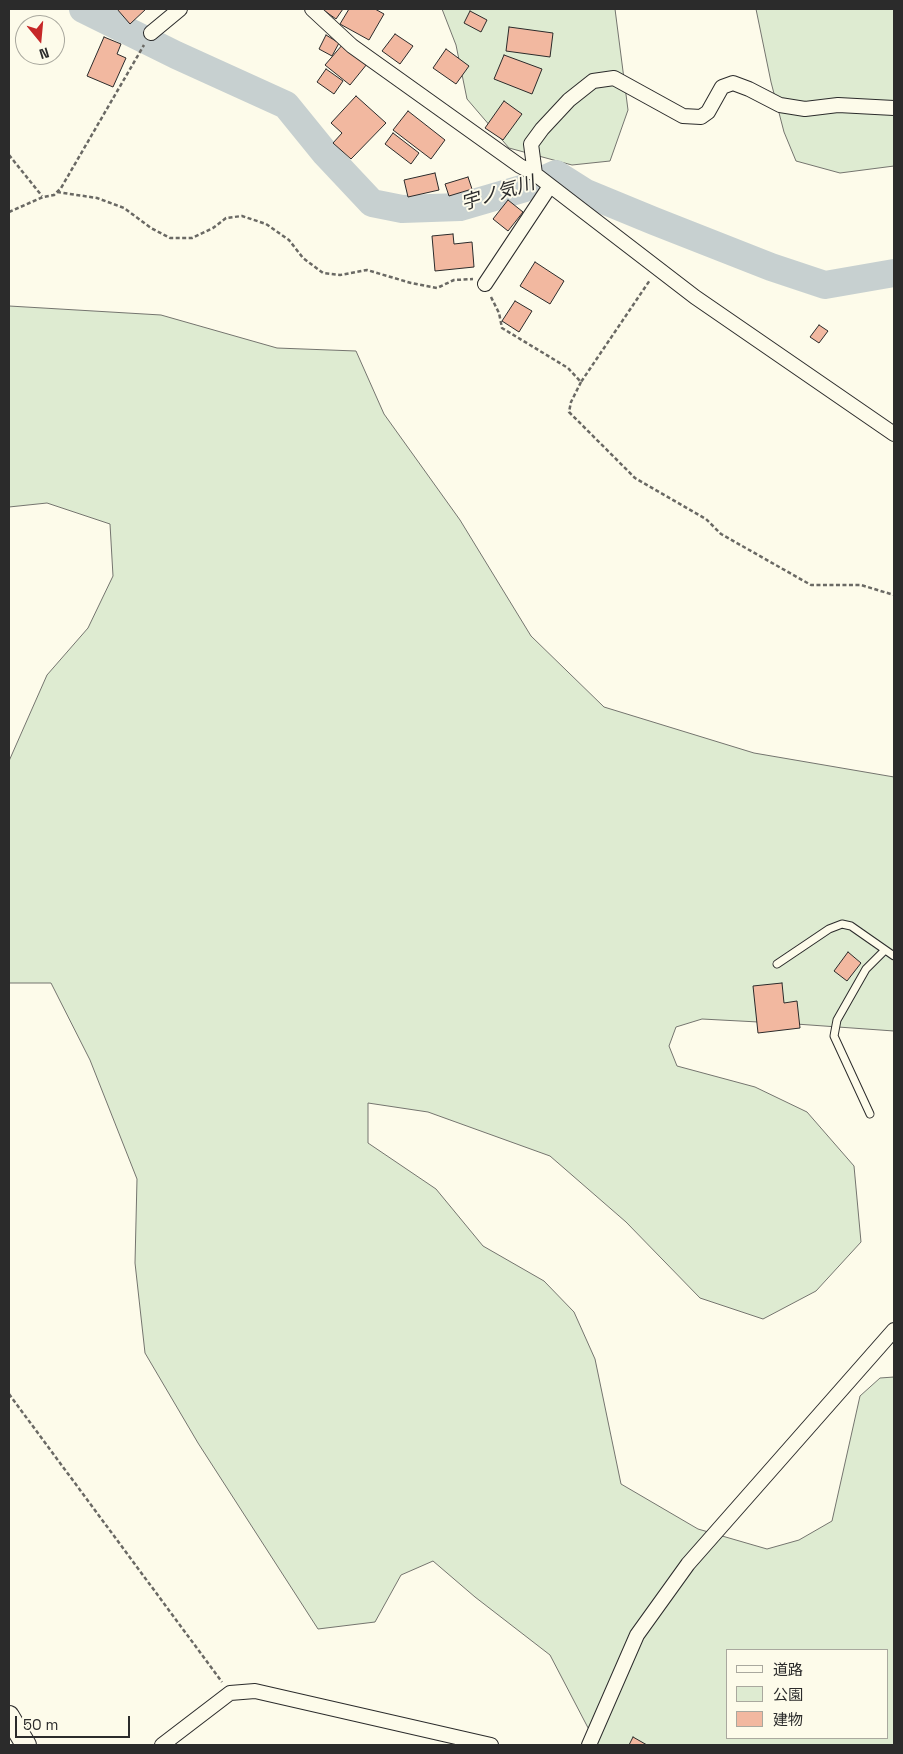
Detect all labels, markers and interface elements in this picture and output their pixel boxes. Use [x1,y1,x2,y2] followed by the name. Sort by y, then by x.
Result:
[15,15,65,65] north arrow
[37,43,51,63] text: N
[458,172,538,216] water label: 宇ノ気川
[726,1649,888,1739] legend
[773,1660,803,1679] text: 道路
[773,1685,803,1704] text: 公園
[18,1706,132,1738] scale bar
[773,1710,803,1729] text: 建物
[23,1715,58,1734] text: 50 m

